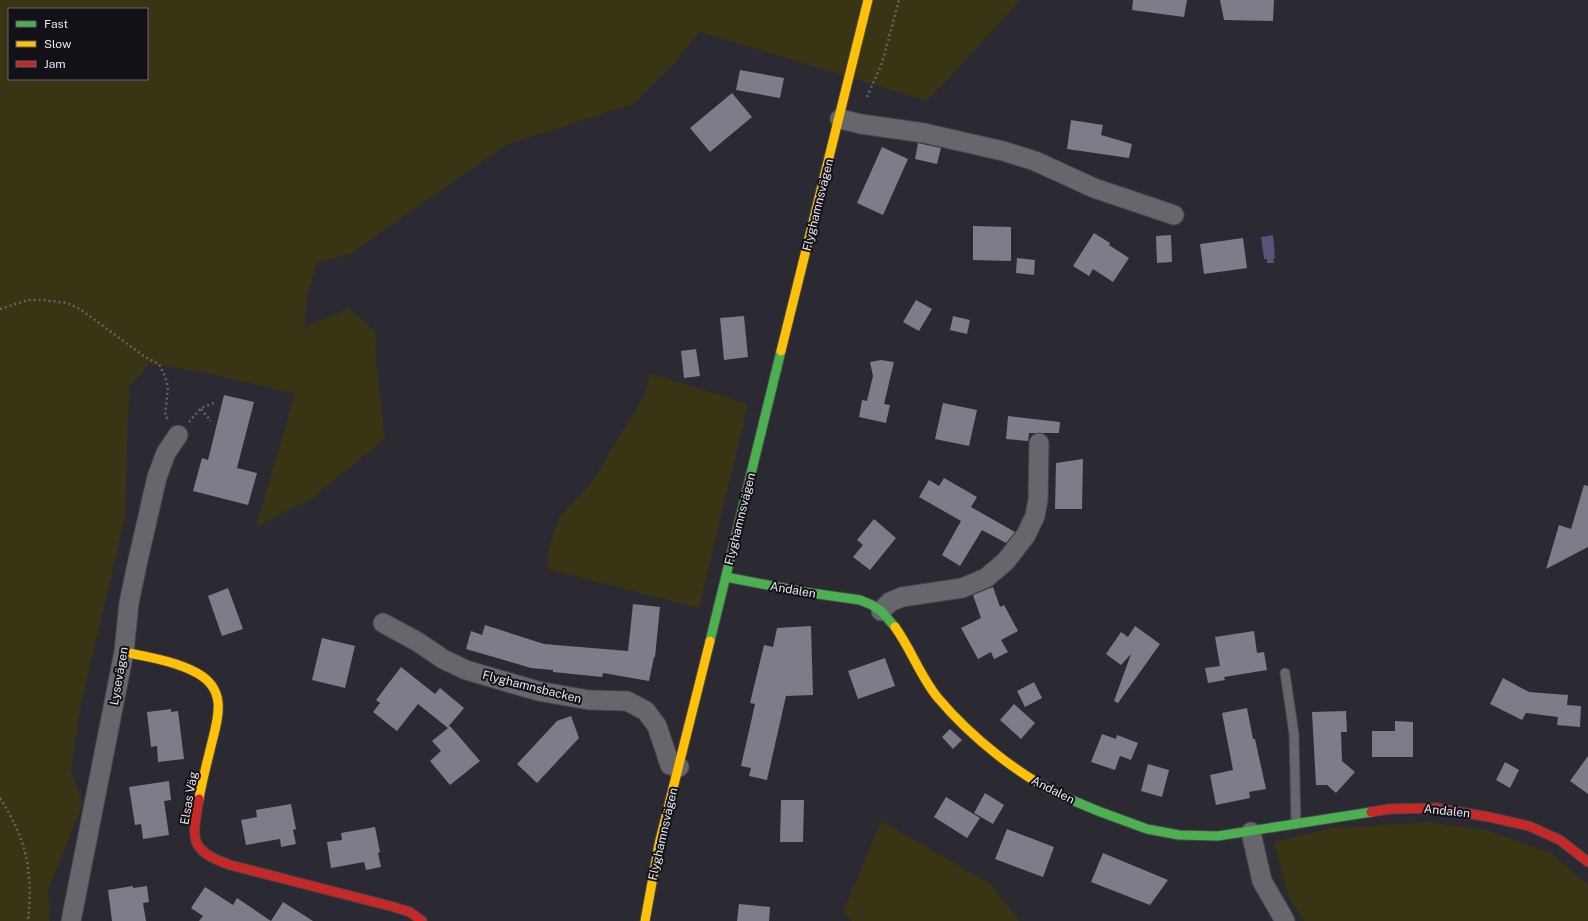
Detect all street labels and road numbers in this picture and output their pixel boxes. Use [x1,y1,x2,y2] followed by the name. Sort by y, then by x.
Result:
[800,157,836,253] street label: Flyghamnsvägen
[722,471,758,567] street label: Flyghamnsvägen
[769,579,817,601] street label: Andalen
[107,646,131,706] street label: Lysevägen
[481,668,583,706] street label: Flyghamnsbacken
[177,770,201,826] street label: Elsas Väg
[1029,773,1077,807] street label: Andalen
[646,786,680,882] street label: Flyghamnsvägen
[1423,802,1471,820] street label: Andalen

